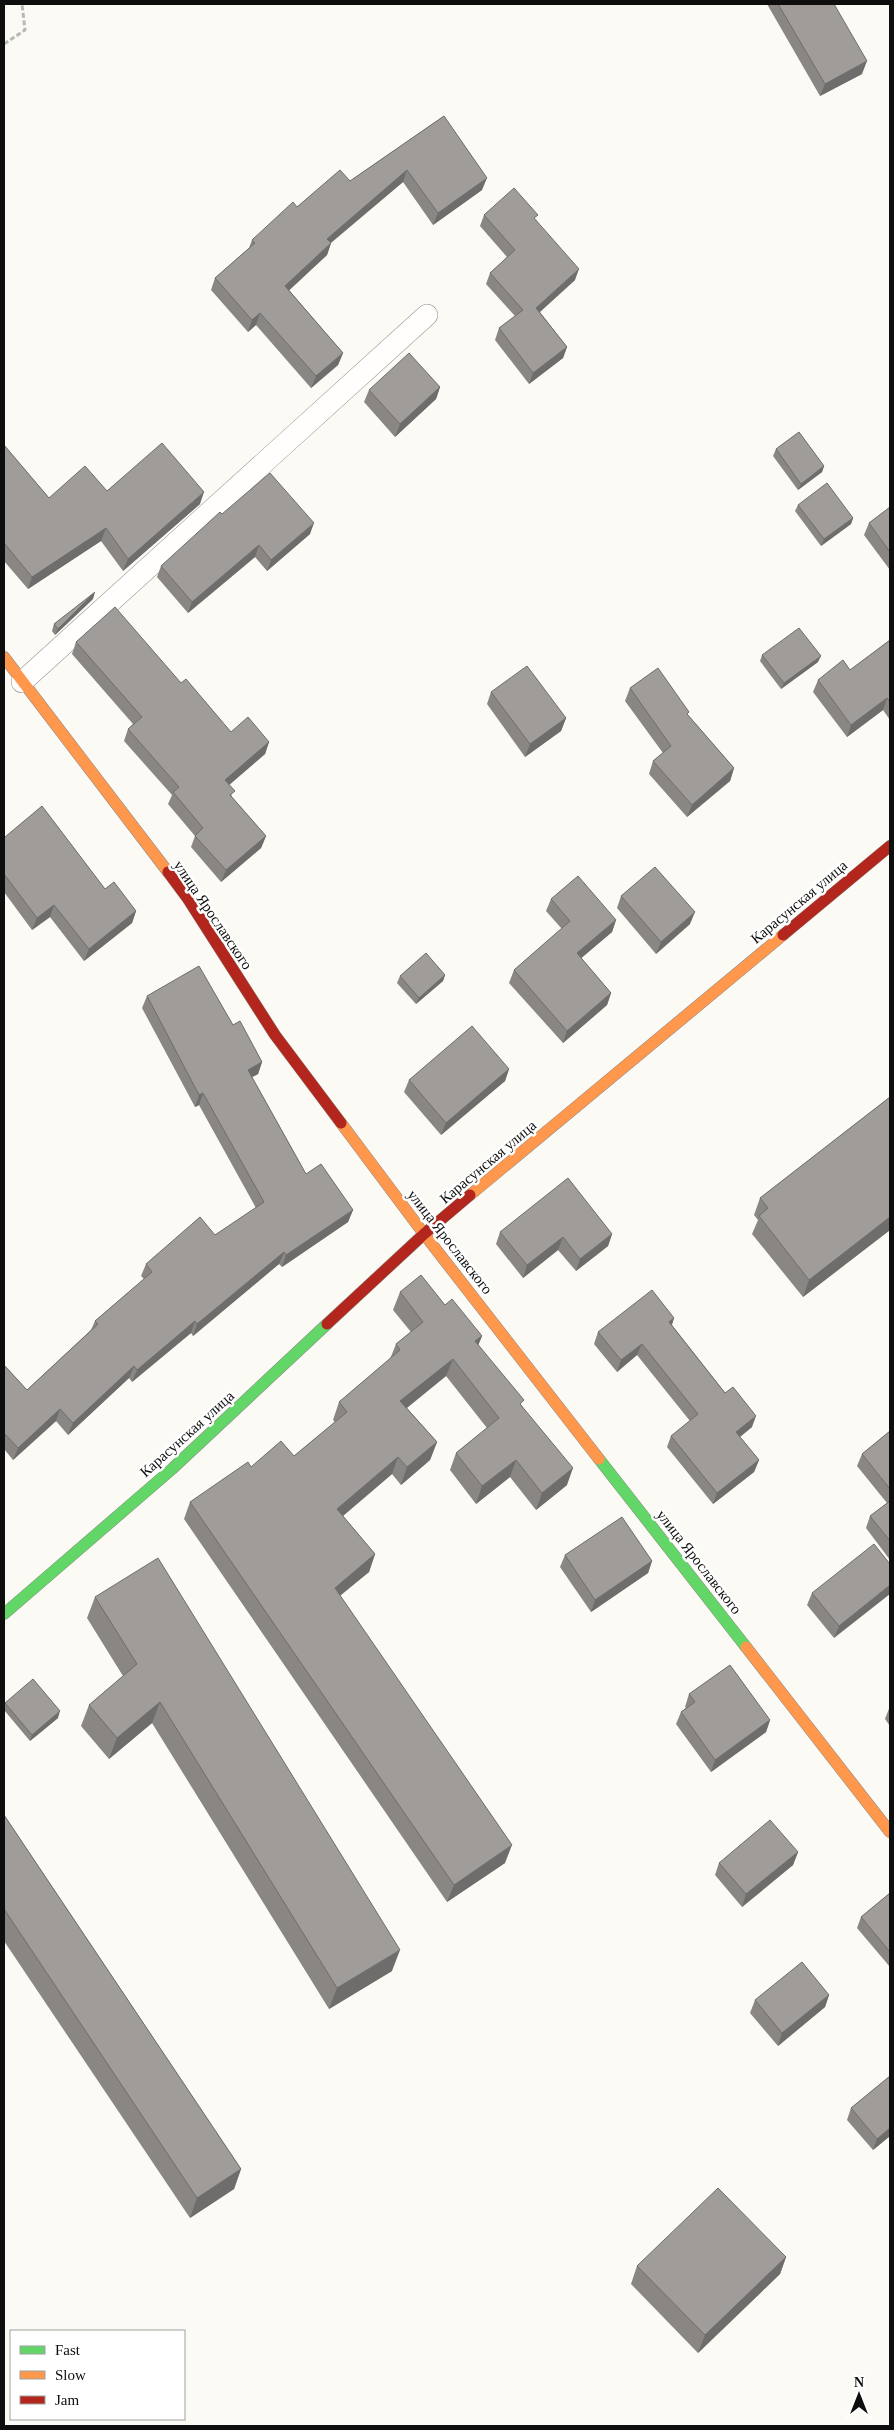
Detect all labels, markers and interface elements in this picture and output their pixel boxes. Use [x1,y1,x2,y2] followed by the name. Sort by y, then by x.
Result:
[171,857,255,973] street label: улица Ярославского
[748,857,851,947] street label: Карасунская улица
[437,1117,540,1207] street label: Карасунская улица
[404,1187,496,1297] street label: улица Ярославского
[137,1387,237,1480] street label: Карасунская улица
[653,1507,745,1617] street label: улица Ярославского
[10,2330,185,2420] legend
[55,2342,81,2358] text: Fast
[55,2367,86,2383] text: Slow
[834,2370,884,2420] north arrow
[854,2375,864,2390] text: N
[55,2392,79,2408] text: Jam

